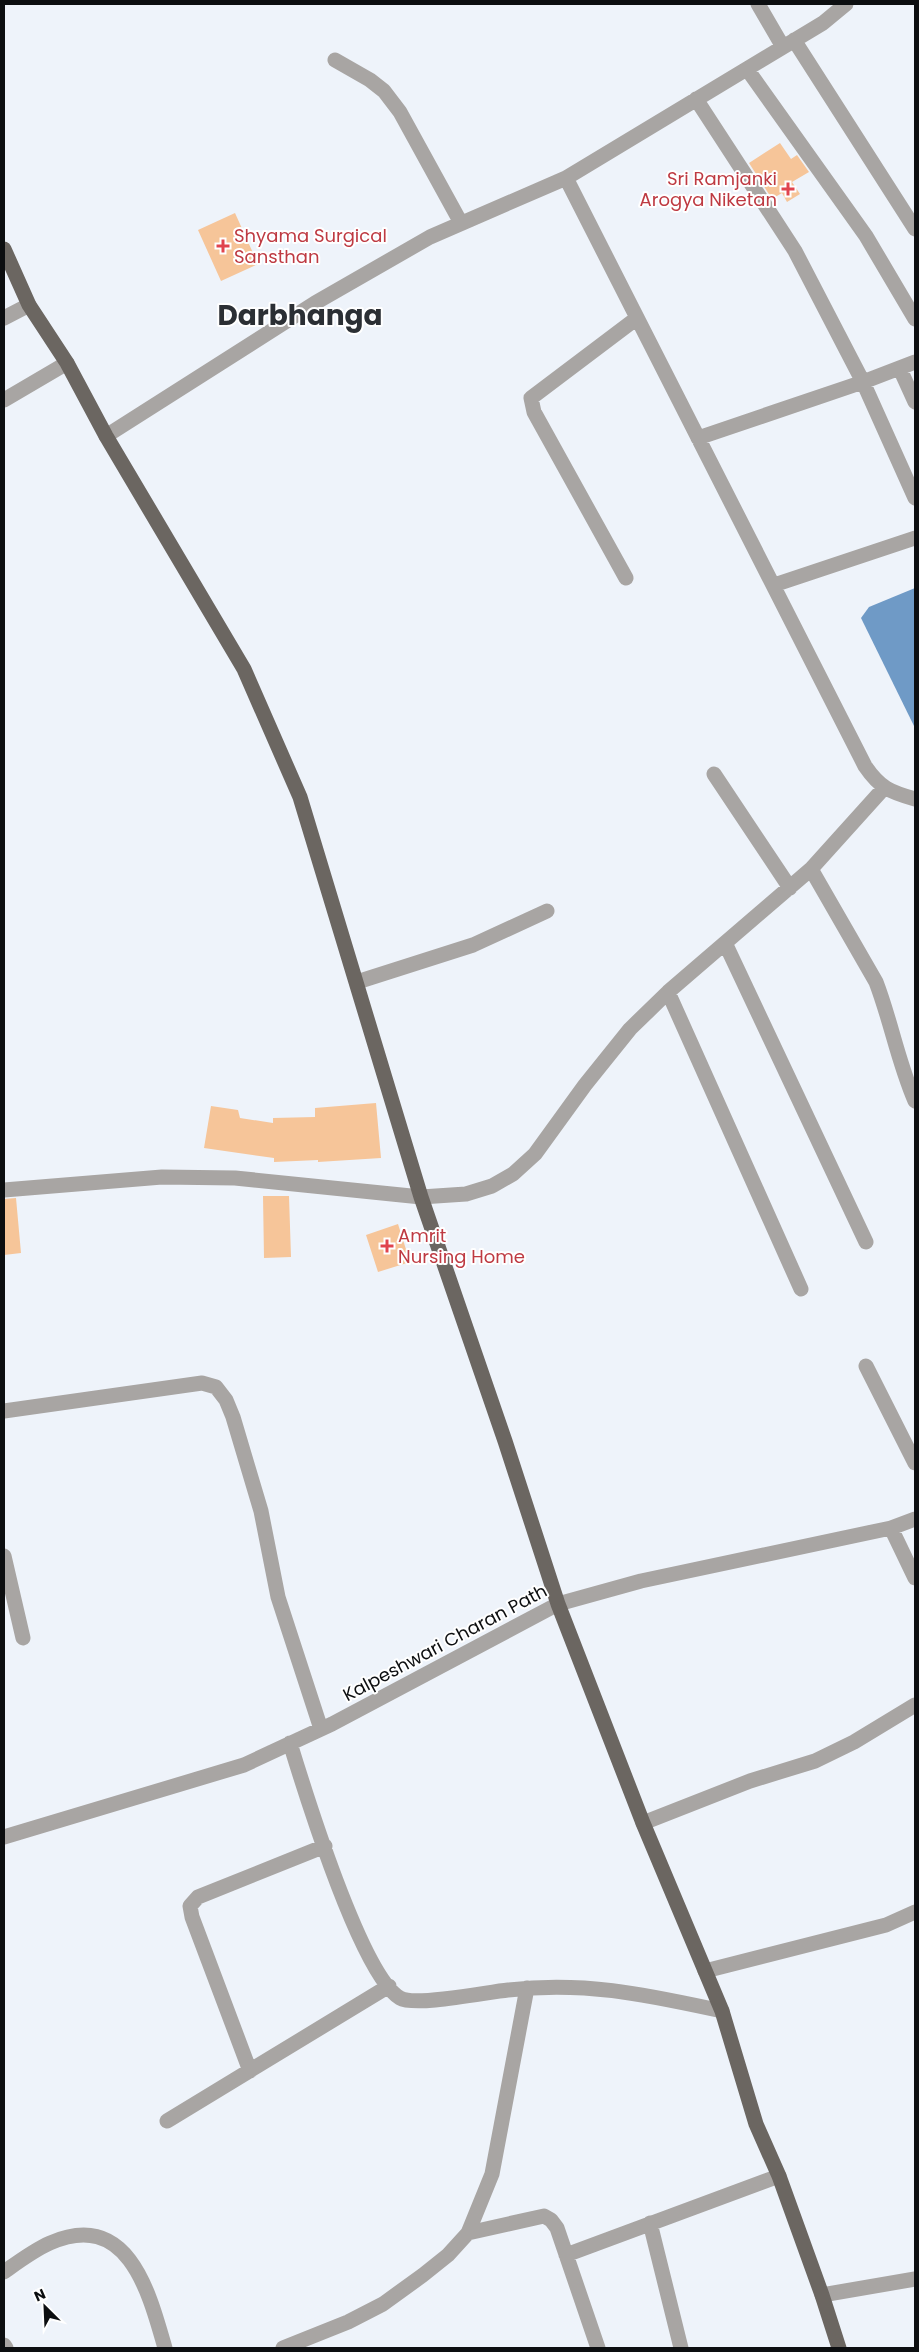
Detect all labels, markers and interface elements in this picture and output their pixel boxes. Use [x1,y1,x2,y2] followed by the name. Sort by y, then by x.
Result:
[640,166,777,212] place label: Sri Ramjanki Arogya Niketan
[781,182,795,196] marker: Sri Ramjanki Arogya Niketan
[234,223,387,269] place label: Shyama Surgical Sansthan
[216,239,230,253] marker: Shyama Surgical Sansthan
[217,296,383,335] district label: Darbhanga
[398,1223,525,1269] place label: Amrit Nursing Home
[380,1239,394,1253] marker: Amrit Nursing Home
[338,1578,551,1707] street label: Kalpeshwari Charan Path
[20,2282,70,2332] north arrow
[31,2284,49,2306] text: N

